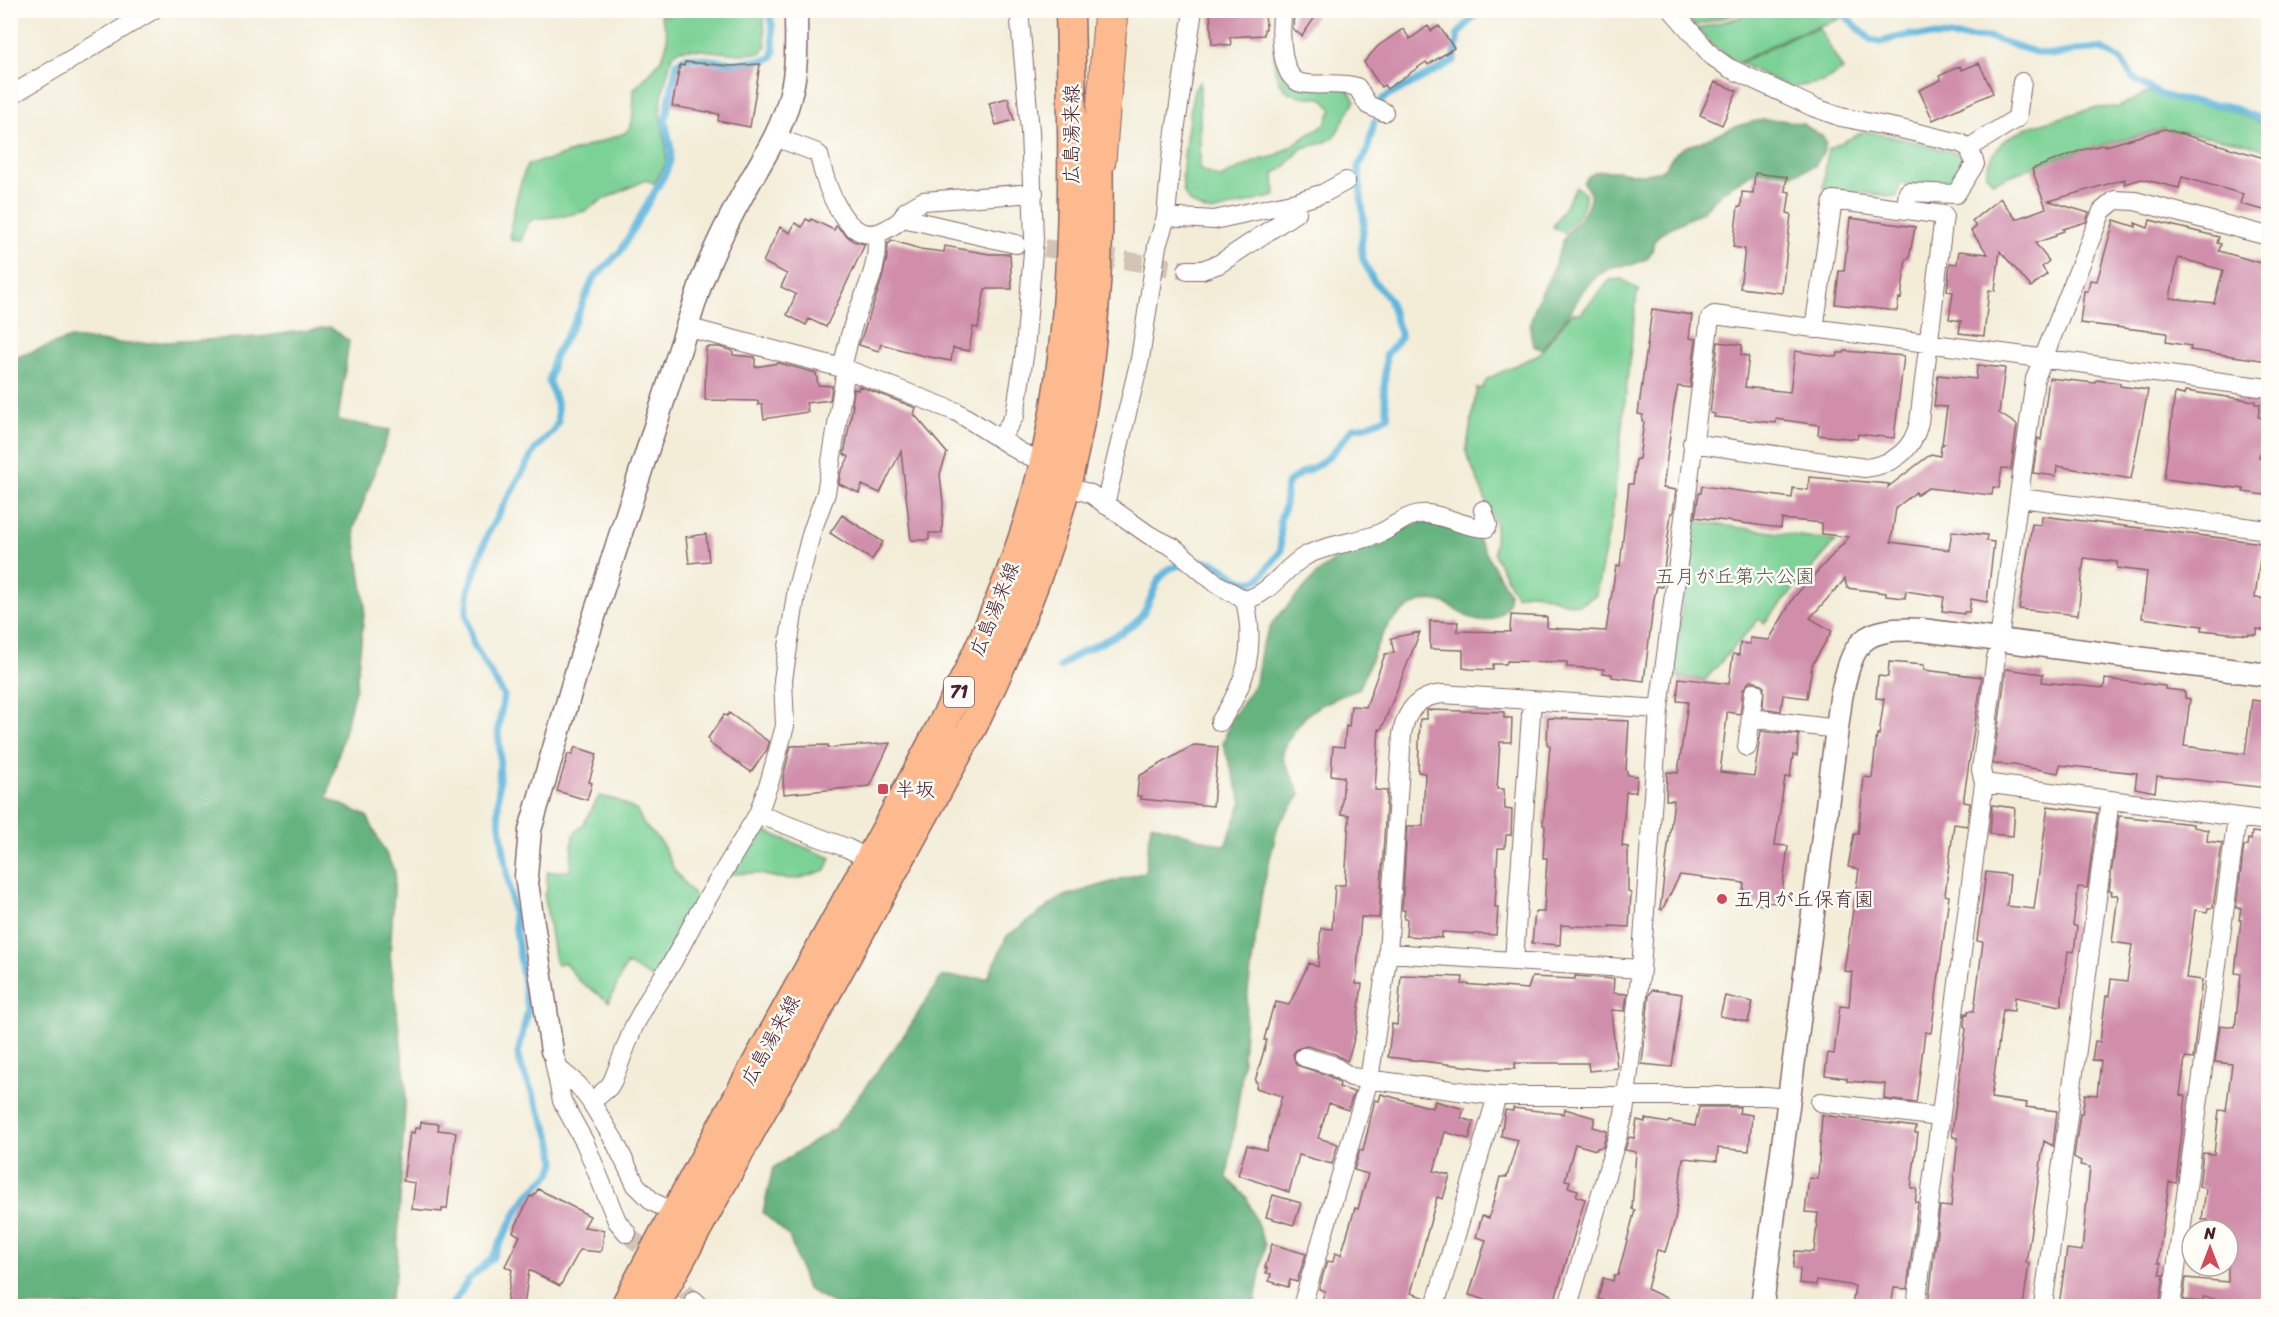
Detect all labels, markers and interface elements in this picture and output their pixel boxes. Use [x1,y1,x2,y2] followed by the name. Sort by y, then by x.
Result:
[1054,84,1089,184] street label: 広島湯来線
[960,556,1029,662] street label: 広島湯来線
[1655,559,1815,594] park label: 五月が丘第六公園
[944,677,974,707] road number: 71
[895,772,935,807] place label: 半坂
[876,782,890,796] marker: 半坂
[1734,882,1874,917] place label: 五月が丘保育園
[1715,892,1729,906] marker: 五月が丘保育園
[731,988,810,1092] street label: 広島湯来線
[2180,1218,2240,1278] north arrow
[2203,1219,2216,1248] text: N

